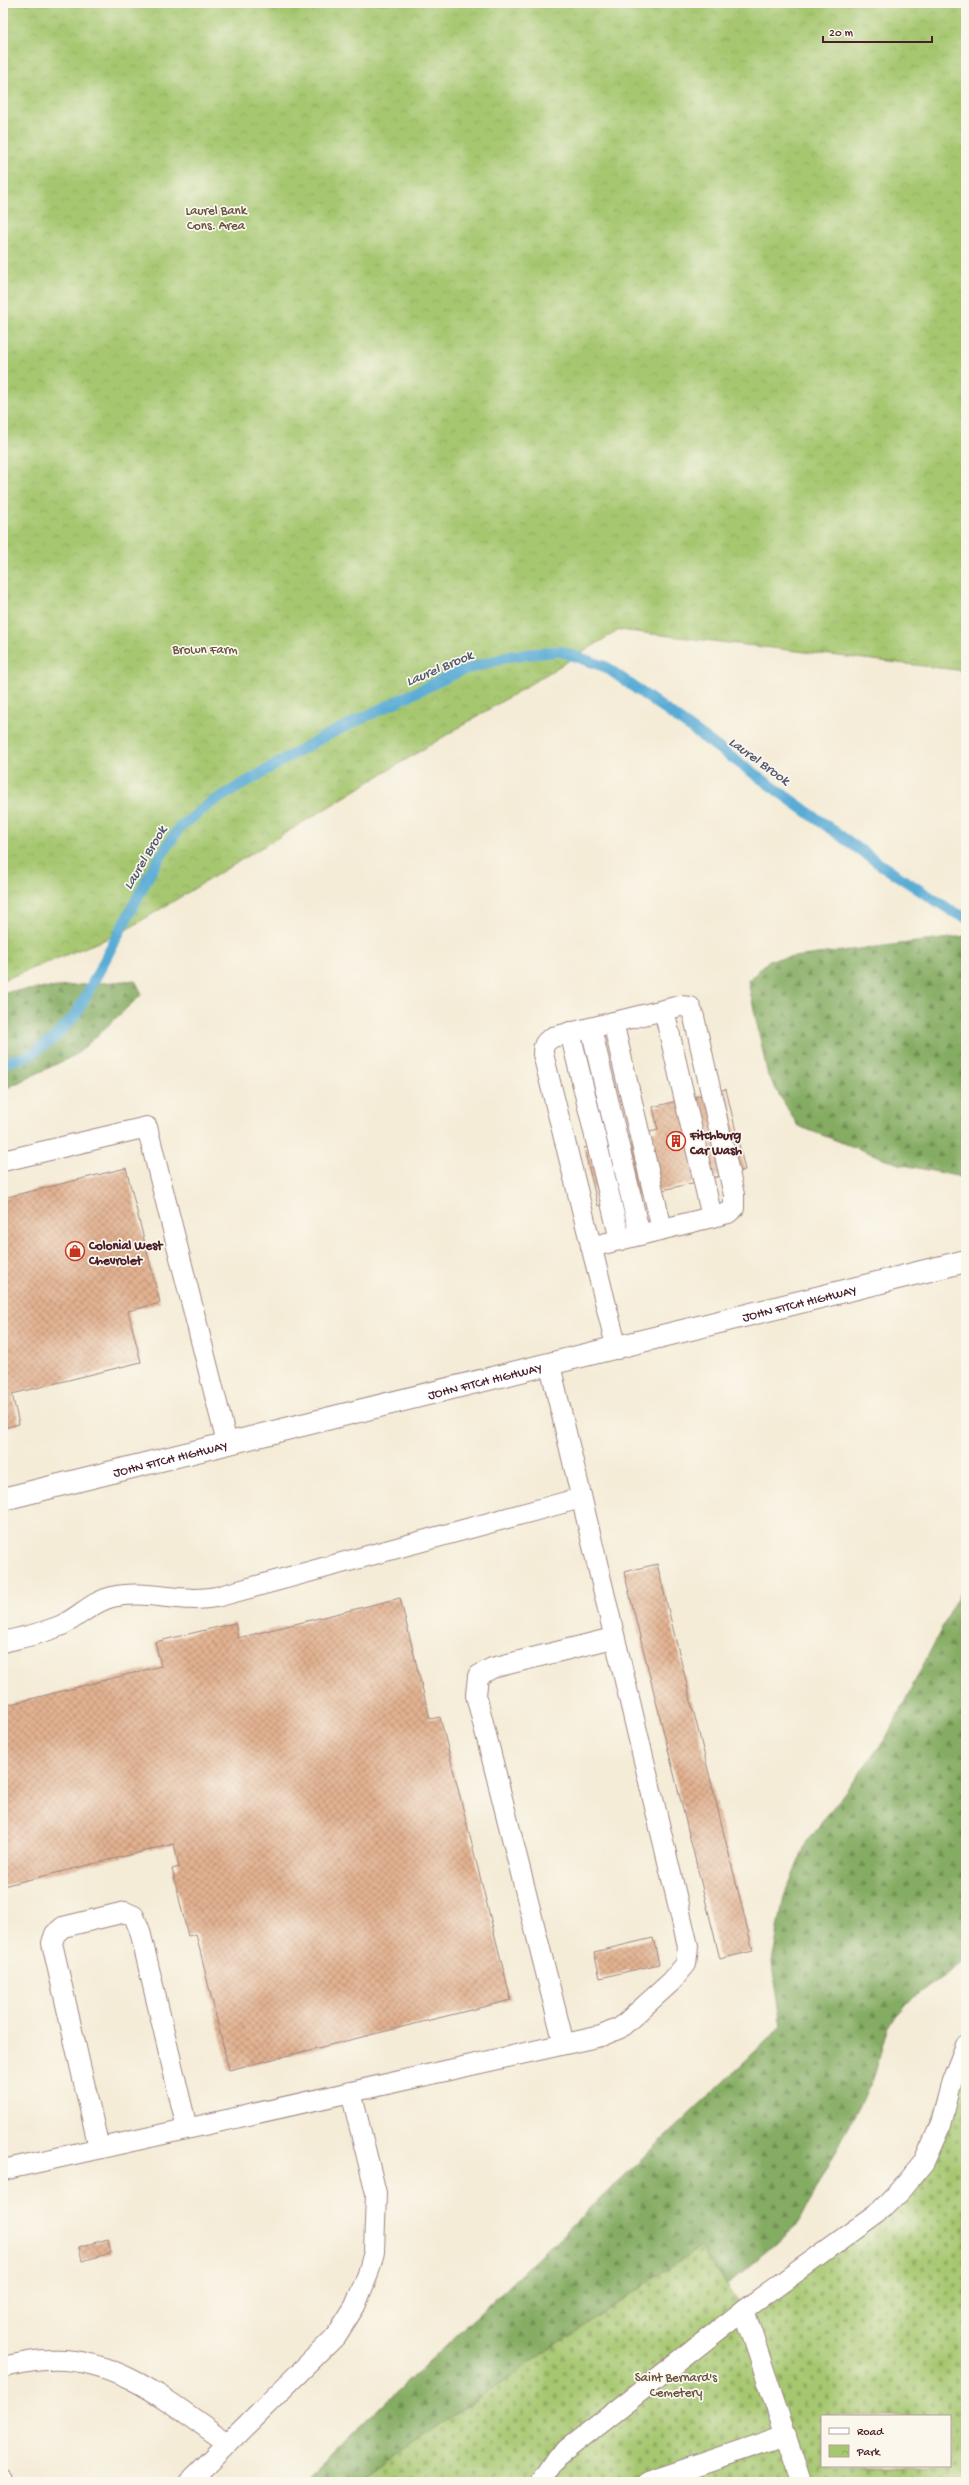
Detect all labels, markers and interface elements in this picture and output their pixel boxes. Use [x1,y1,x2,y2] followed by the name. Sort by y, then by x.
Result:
[823,18,932,44] scale bar
[829,27,854,41] text: 20 m
[185,204,248,234] park label: Laurel Bank Cons. Area
[171,643,238,658] park label: Brown Farm
[404,647,478,691] water label: Laurel Brook
[725,734,794,791] water label: Laurel Brook
[121,822,173,893] water label: Laurel Brook
[689,1129,742,1159] place label: Fitchburg Car Wash
[665,1130,687,1152] building icon: Fitchburg Car Wash
[88,1239,164,1269] place label: Colonial West Chevrolet
[64,1240,86,1262] shop icon: Colonial West Chevrolet
[741,1283,858,1326] street label: JOHN FITCH HIGHWAY
[426,1361,544,1404] street label: JOHN FITCH HIGHWAY
[112,1439,229,1481] street label: JOHN FITCH HIGHWAY
[635,2371,718,2401] park label: Saint Bernard's Cemetery
[821,2415,951,2467] legend
[857,2426,884,2440] text: Road
[856,2446,882,2460] text: Park

